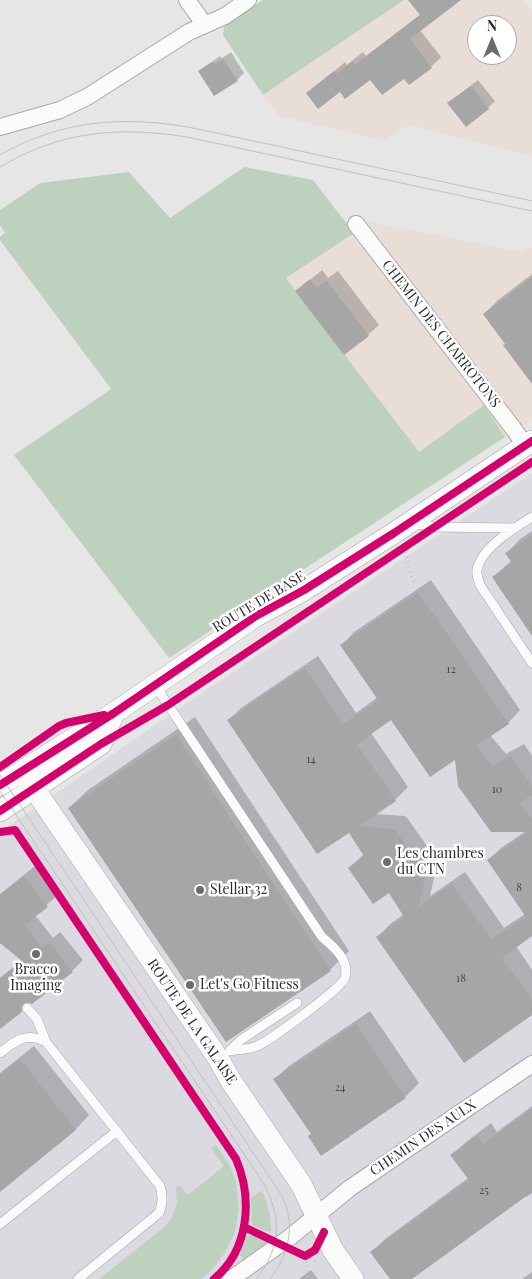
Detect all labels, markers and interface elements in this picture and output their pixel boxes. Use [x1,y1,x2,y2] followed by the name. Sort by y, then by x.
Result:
[467,15,517,65] north arrow
[487,16,497,35] text: N
[378,257,504,411] street label: CHEMIN DES CHARROTONS
[210,568,308,636] street label: ROUTE DE BASE
[446,663,456,677] house number: 12
[306,753,316,767] house number: 14
[492,783,502,797] house number: 10
[397,846,484,879] place label: Les chambres du CTN
[381,856,393,868] marker: Les chambres du CTN
[516,881,522,895] house number: 8
[210,882,267,898] place label: Stellar 32
[194,884,206,896] marker: Stellar 32
[30,948,42,960] marker: Bracco Imaging
[144,956,240,1088] street label: ROUTE DE LA GALAISE
[10,962,62,994] place label: Bracco Imaging
[456,972,466,986] house number: 18
[200,977,299,993] place label: Let's Go Fitness
[184,979,196,991] marker: Let's Go Fitness
[335,1081,345,1095] house number: 24
[367,1096,479,1180] street label: CHEMIN DES AULX
[479,1184,489,1198] house number: 25

